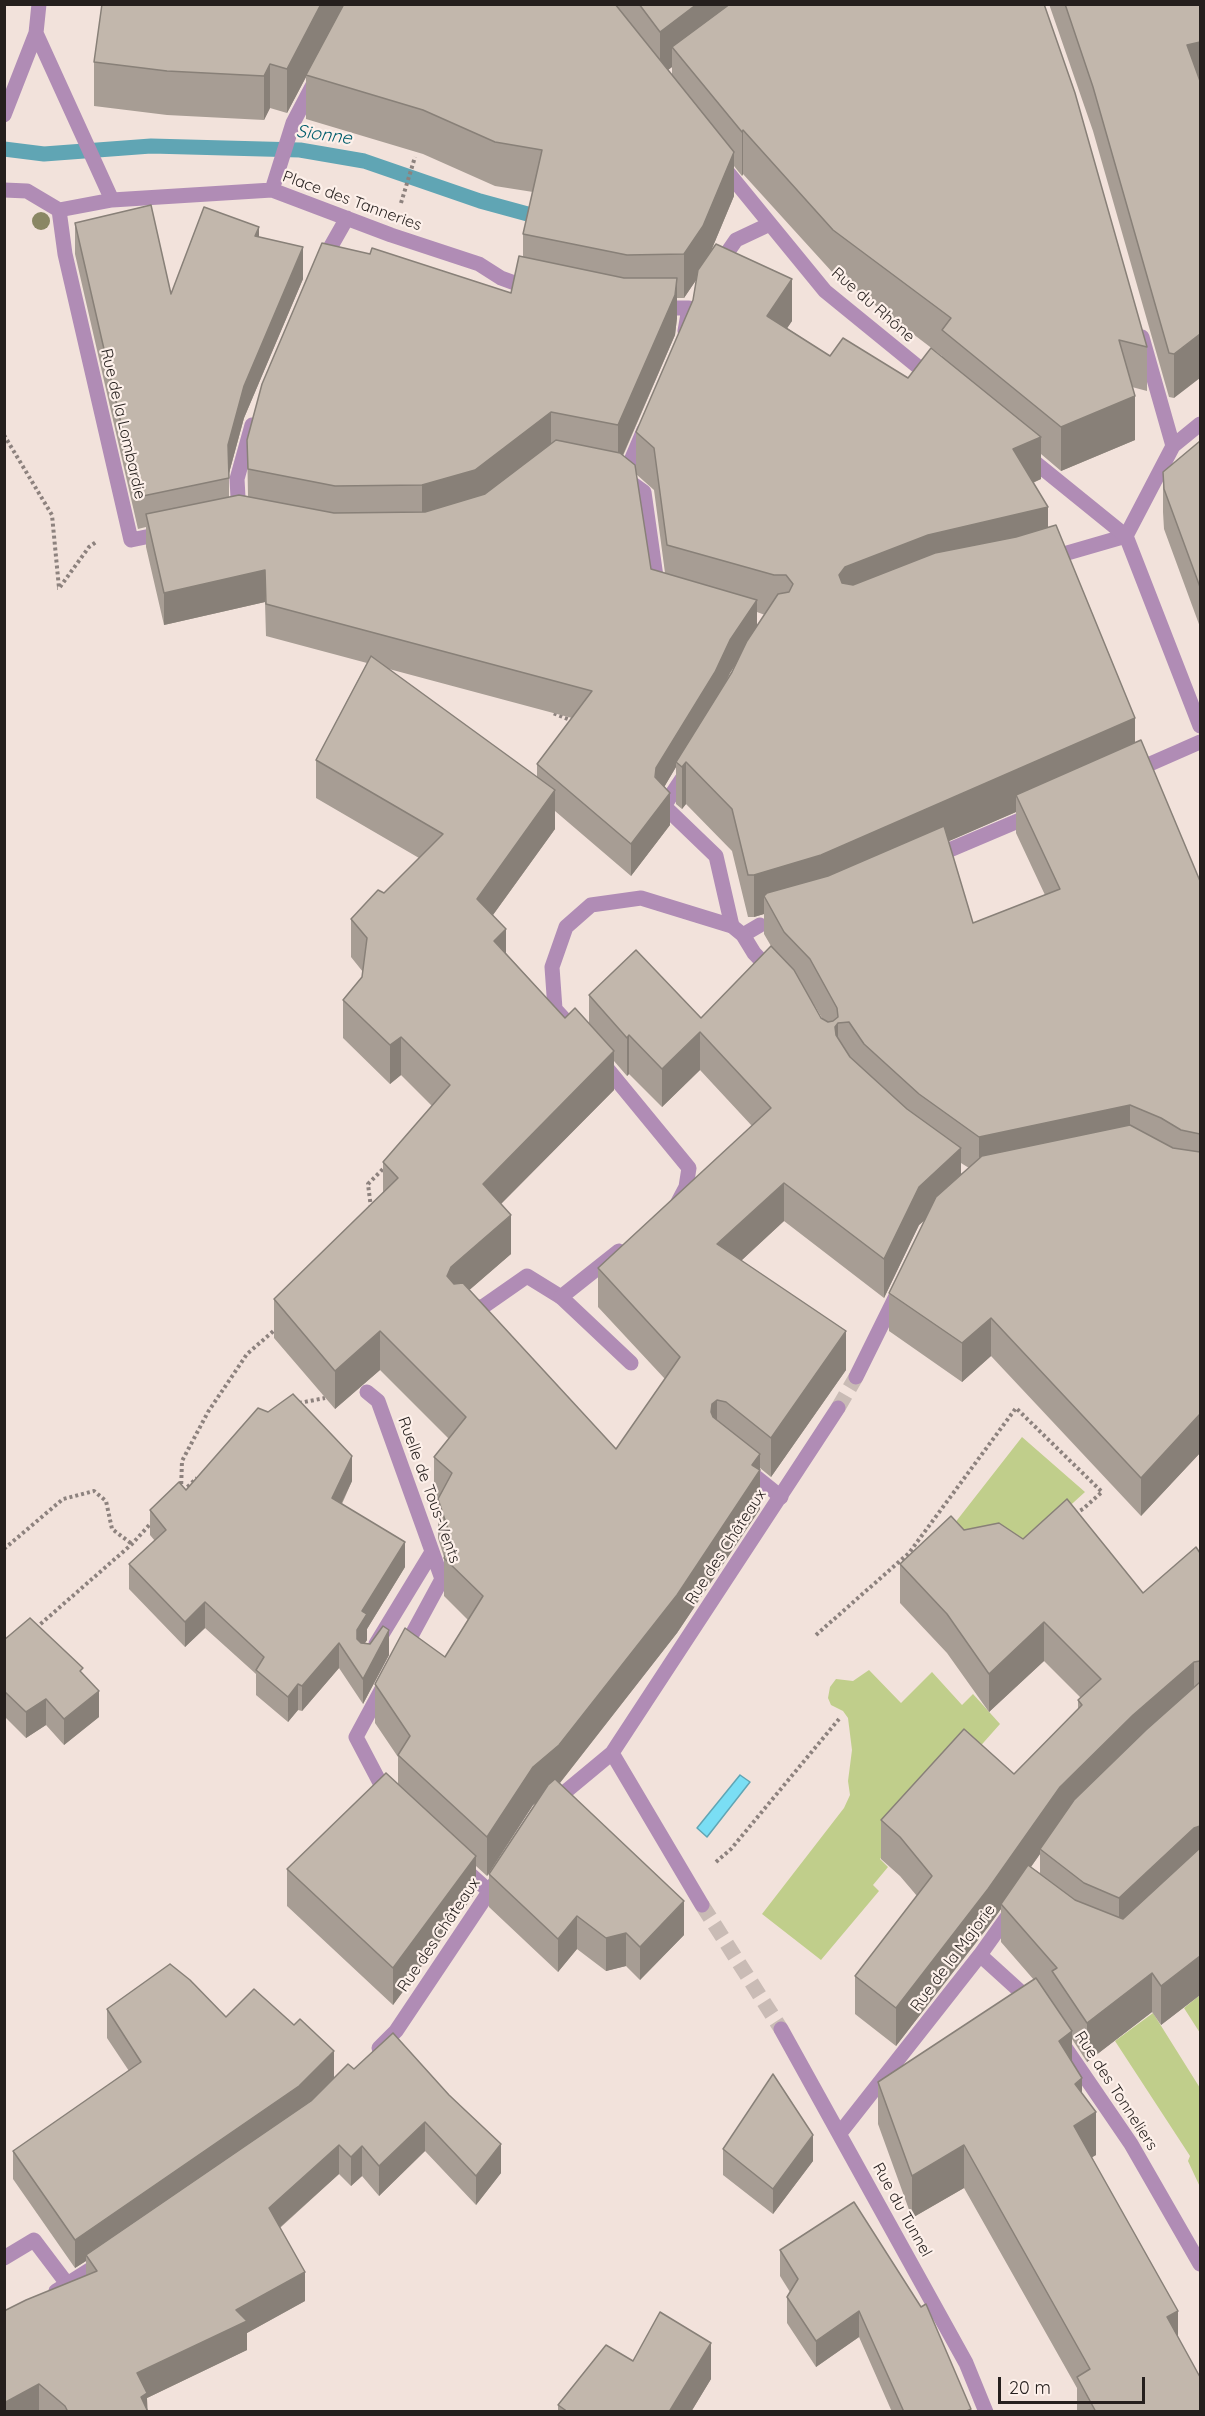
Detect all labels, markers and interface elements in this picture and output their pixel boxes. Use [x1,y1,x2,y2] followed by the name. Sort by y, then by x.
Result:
[295,120,353,150] water label: Sionne
[280,167,424,235] street label: Place des Tanneries
[827,264,919,346] street label: Rue du Rhône
[96,347,150,501] street label: Rue de la Lombardie
[394,1414,464,1566] street label: Ruelle de Tous-Vents
[682,1486,770,1608] street label: Rue des Châteaux
[394,1874,484,1996] street label: Rue des Châteaux
[906,1901,1000,2015] street label: Rue de la Majorie
[1070,2028,1162,2154] street label: Rue des Tonneliers
[868,2160,936,2260] street label: Rue du Tunnel
[1001,2365,1148,2403] scale bar
[1009,2376,1051,2399] text: 20 m

